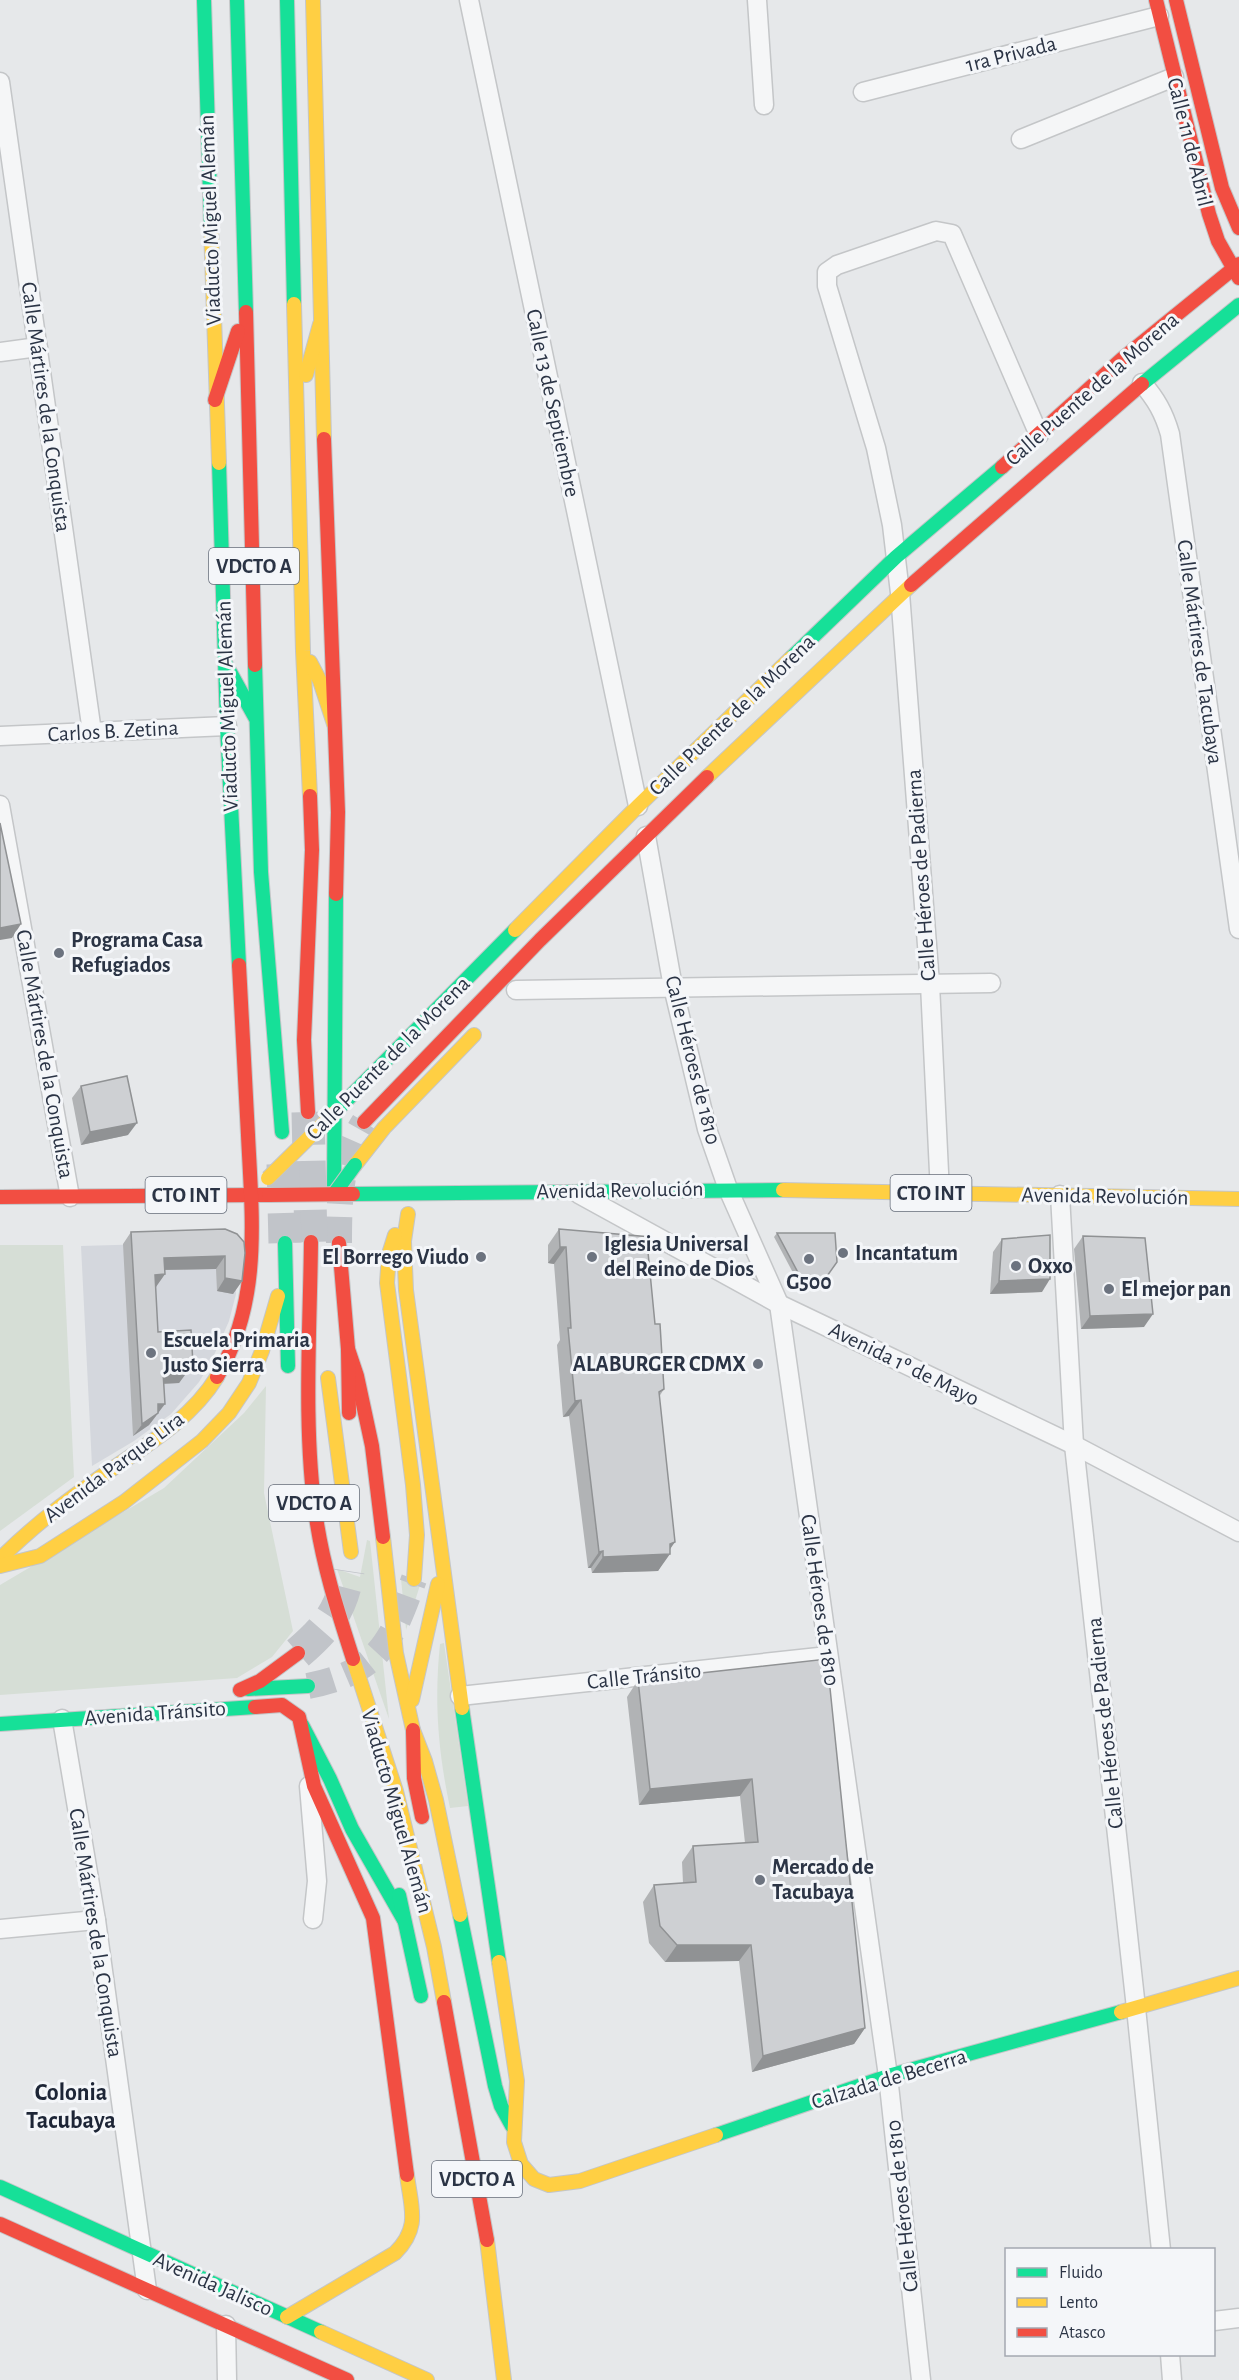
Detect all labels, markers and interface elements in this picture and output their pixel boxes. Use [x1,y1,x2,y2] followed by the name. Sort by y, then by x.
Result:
[963,32,1059,76] street label: 1ra Privada
[1163,75,1217,209] street label: Calle 11 de Abril
[195,114,225,326] street label: Viaducto Miguel Alemán
[18,281,74,533] street label: Calle Mártires de la Conquista
[522,307,584,499] street label: Calle 13 de Septiembre
[1001,308,1183,470] street label: Calle Puente de la Morena
[1173,538,1227,766] street label: Calle Mártires de Tacubaya
[209,548,299,584] road number: VDCTO A
[212,600,242,812] street label: Viaducto Miguel Alemán
[645,630,819,800] street label: Calle Puente de la Morena
[47,717,179,745] street label: Carlos B. Zetina
[903,768,939,982] street label: Calle Héroes de Padierna
[12,928,78,1180] street label: Calle Mártires de la Conquista
[71,929,203,976] place label: Programa Casa Refugiados
[52,946,66,960] marker: Programa Casa Refugiados
[302,972,474,1144] street label: Calle Puente de la Morena
[661,973,725,1147] street label: Calle Héroes de 1810
[890,1175,972,1211] road number: CTO INT
[146,1177,226,1213] road number: CTO INT
[536,1178,704,1202] street label: Avenida Revolución
[1021,1184,1189,1208] street label: Avenida Revolución
[604,1233,754,1280] place label: Iglesia Universal del Reino de Dios
[855,1242,958,1264] place label: Incantatum
[322,1246,469,1268] place label: El Borrego Viudo
[836,1246,850,1260] marker: Incantatum
[474,1250,488,1264] marker: El Borrego Viudo
[585,1250,599,1264] marker: Iglesia Universal del Reino de Dios
[802,1252,816,1266] marker: G500
[1028,1255,1073,1277] place label: Oxxo
[1009,1259,1023,1273] marker: Oxxo
[786,1271,832,1293] place label: G500
[1121,1278,1231,1301] place label: El mejor pan
[1102,1282,1116,1296] marker: El mejor pan
[825,1318,983,1410] street label: Avenida 1º de Mayo
[163,1329,311,1376] place label: Escuela Primaria Justo Sierra
[144,1346,158,1360] marker: Escuela Primaria Justo Sierra
[573,1353,746,1375] place label: ALABURGER CDMX
[751,1357,765,1371] marker: ALABURGER CDMX
[40,1407,188,1527] street label: Avenida Parque Lira
[269,1485,359,1521] road number: VDCTO A
[797,1513,843,1687] street label: Calle Héroes de 1810
[1083,1616,1127,1830] street label: Calle Héroes de Padierna
[586,1659,702,1693] street label: Calle Tránsito
[83,1697,227,1729] street label: Avenida Tránsito
[357,1707,437,1915] street label: Viaducto Miguel Alemán
[65,1807,127,2059] street label: Calle Mártires de la Conquista
[772,1856,874,1904] place label: Mercado de Tacubaya
[753,1873,767,1887] marker: Mercado de Tacubaya
[809,2045,969,2113] street label: Calzada de Becerra
[26,2081,116,2133] district label: Colonia Tacubaya
[882,2119,922,2293] street label: Calle Héroes de 1810
[432,2161,522,2197] road number: VDCTO A
[150,2248,276,2320] street label: Avenida Jalisco
[1005,2248,1215,2356] legend
[1059,2264,1103,2282] text: Fluido
[1059,2294,1098,2312] text: Lento
[1059,2324,1106,2342] text: Atasco

